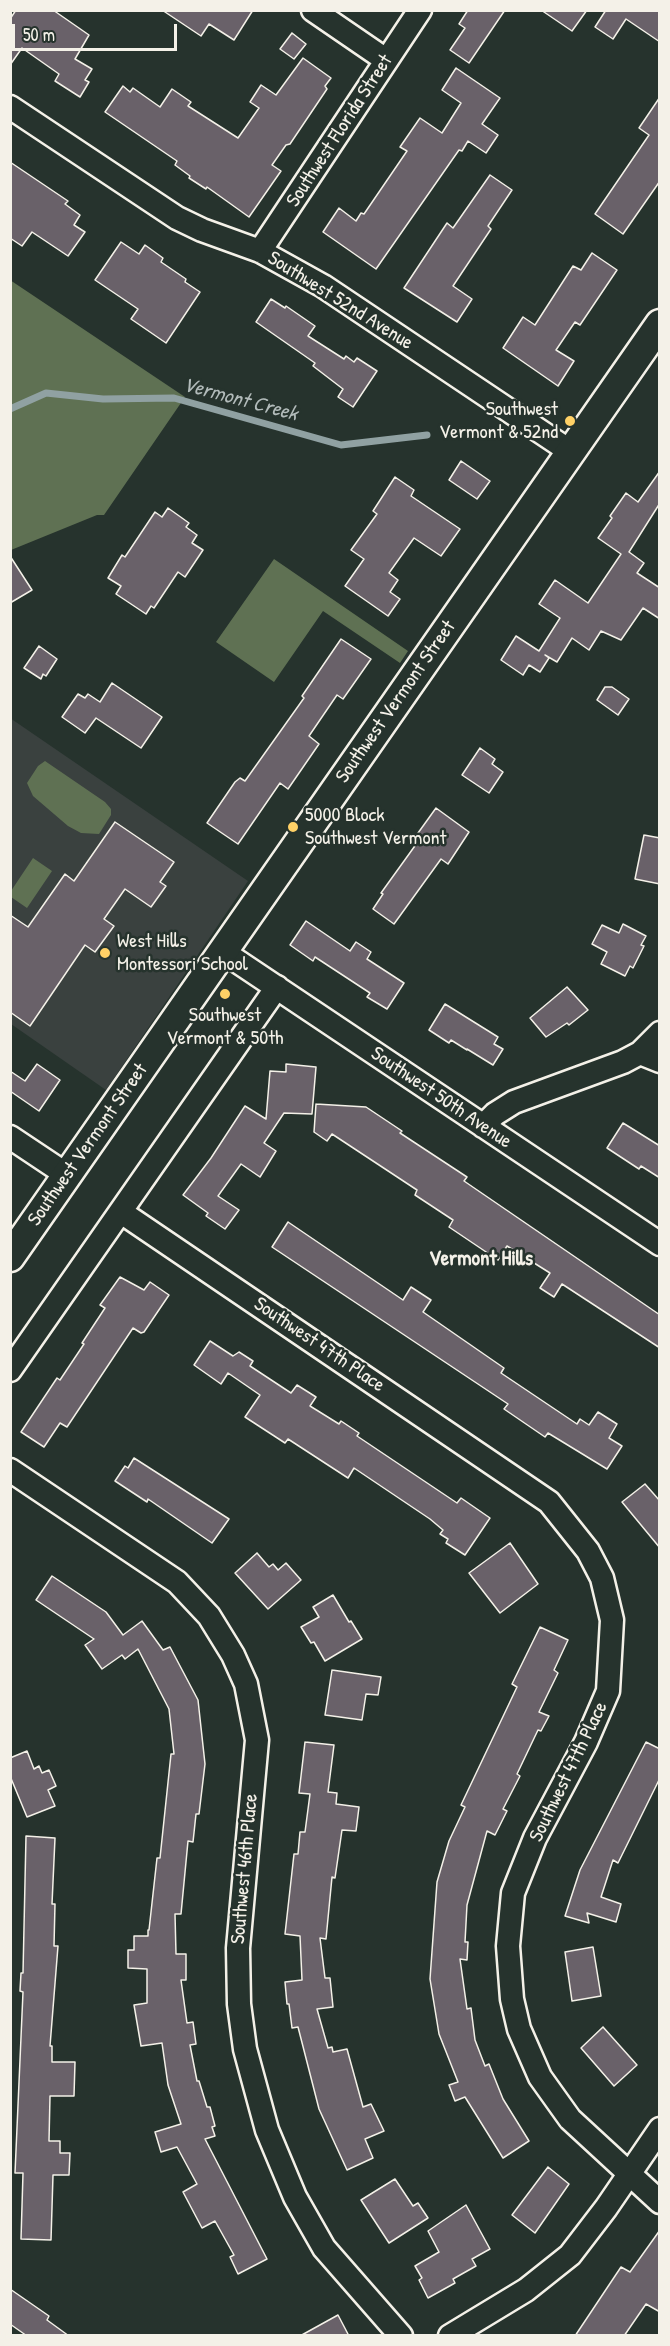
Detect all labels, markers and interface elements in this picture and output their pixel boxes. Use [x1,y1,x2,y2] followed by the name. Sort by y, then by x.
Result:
[15,12,180,50] scale bar
[23,22,55,47] text: 50 m
[282,50,398,212] street label: Southwest Florida Street
[263,247,417,355] street label: Southwest 52nd Avenue
[180,373,300,427] water label: Vermont Creek
[439,398,558,445] place label: Southwest Vermont & 52nd
[563,414,577,428] marker: Southwest Vermont & 52nd
[331,616,461,788] street label: Southwest Vermont Street
[305,804,446,851] place label: 5000 Block Southwest Vermont
[286,820,300,834] marker: 5000 Block Southwest Vermont
[117,930,248,977] place label: West Hills Montessori School
[98,946,112,960] marker: West Hills Montessori School
[218,987,232,1001] marker: Southwest Vermont & 50th
[167,1004,283,1051] place label: Southwest Vermont & 50th
[366,1042,516,1154] street label: Southwest 50th Avenue
[23,1059,153,1231] street label: Southwest Vermont Street
[429,1246,533,1272] district label: Vermont Hills
[249,1292,389,1398] street label: Southwest 47th Place
[525,1698,613,1846] street label: Southwest 47th Place
[226,1793,264,1945] street label: Southwest 46th Place

